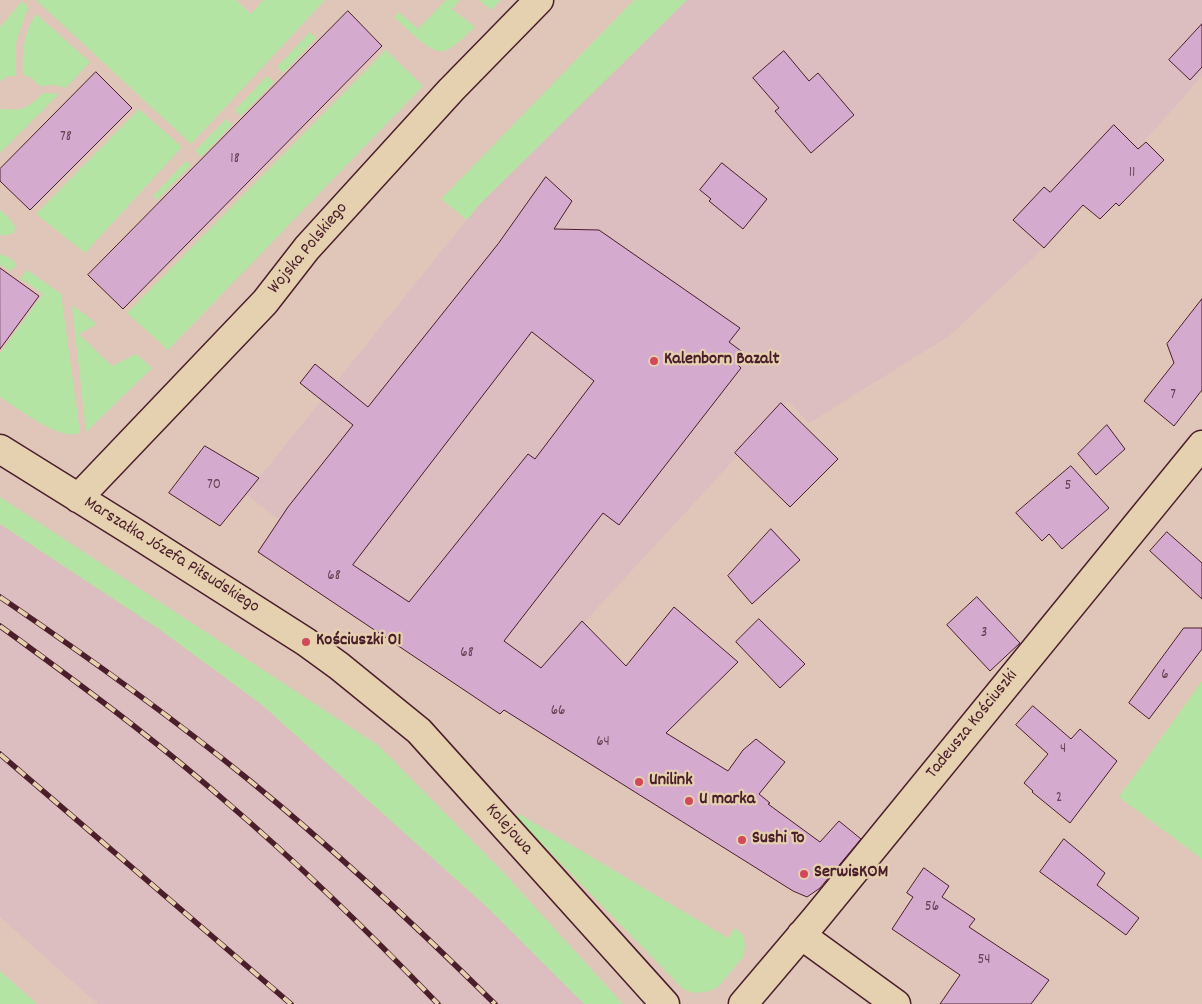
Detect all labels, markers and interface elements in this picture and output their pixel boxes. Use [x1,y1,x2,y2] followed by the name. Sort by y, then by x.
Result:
[60,129,72,147] house number: 78
[230,151,240,169] house number: 18
[1129,165,1135,183] house number: 11
[264,199,354,299] street label: Wojska Polskiego
[664,350,779,372] place label: Kalenborn Bazalt
[648,355,660,367] marker: Kalenborn Bazalt
[1170,387,1176,405] house number: 7
[207,477,221,495] house number: 70
[1065,478,1071,496] house number: 5
[79,493,263,619] street label: Marszałka Józefa Piłsudskiego
[327,568,341,586] house number: 68
[981,625,987,643] house number: 3
[316,631,401,653] place label: Kościuszki 01
[300,636,312,648] marker: Kościuszki 01
[460,645,474,663] house number: 68
[922,666,1024,784] street label: Tadeusza Kościuszki
[1161,667,1169,685] house number: 6
[551,703,565,721] house number: 66
[596,734,610,752] house number: 64
[1060,741,1066,759] house number: 4
[649,771,693,793] place label: Unilink
[633,776,645,788] marker: Unilink
[699,790,755,812] place label: U marka
[1056,790,1062,808] house number: 2
[683,795,695,807] marker: U marka
[479,800,537,860] street label: Kolejowa
[752,829,805,851] place label: Sushi To
[736,834,748,846] marker: Sushi To
[814,863,888,885] place label: SerwisKOM
[798,868,810,880] marker: SerwisKOM
[925,899,939,917] house number: 56
[977,952,991,970] house number: 54

